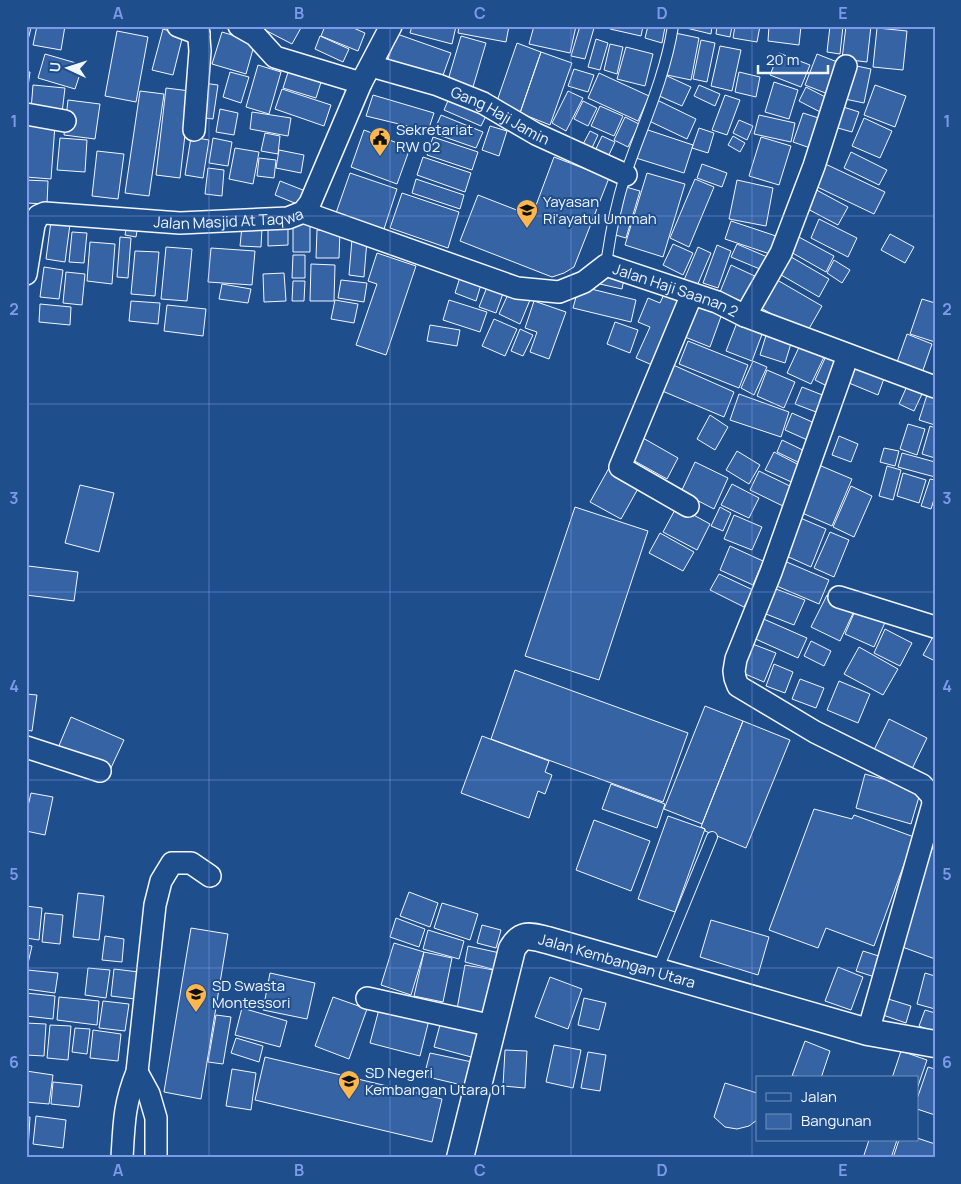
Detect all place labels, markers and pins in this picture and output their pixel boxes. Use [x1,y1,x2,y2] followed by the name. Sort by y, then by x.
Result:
[396,119,473,157] place label: Sekretariat RW 02
[368,126,392,157] public building icon: Sekretariat RW 02
[543,191,657,229] place label: Yayasan Ri'ayatul Ummah
[515,198,539,229] school or university icon: Yayasan Ri'ayatul Ummah
[212,975,290,1013] place label: SD Swasta Montessori
[184,982,208,1013] school or university icon: SD Swasta Montessori
[365,1062,506,1100] place label: SD Negeri Kembangan Utara 01
[337,1069,361,1100] school or university icon: SD Negeri Kembangan Utara 01

